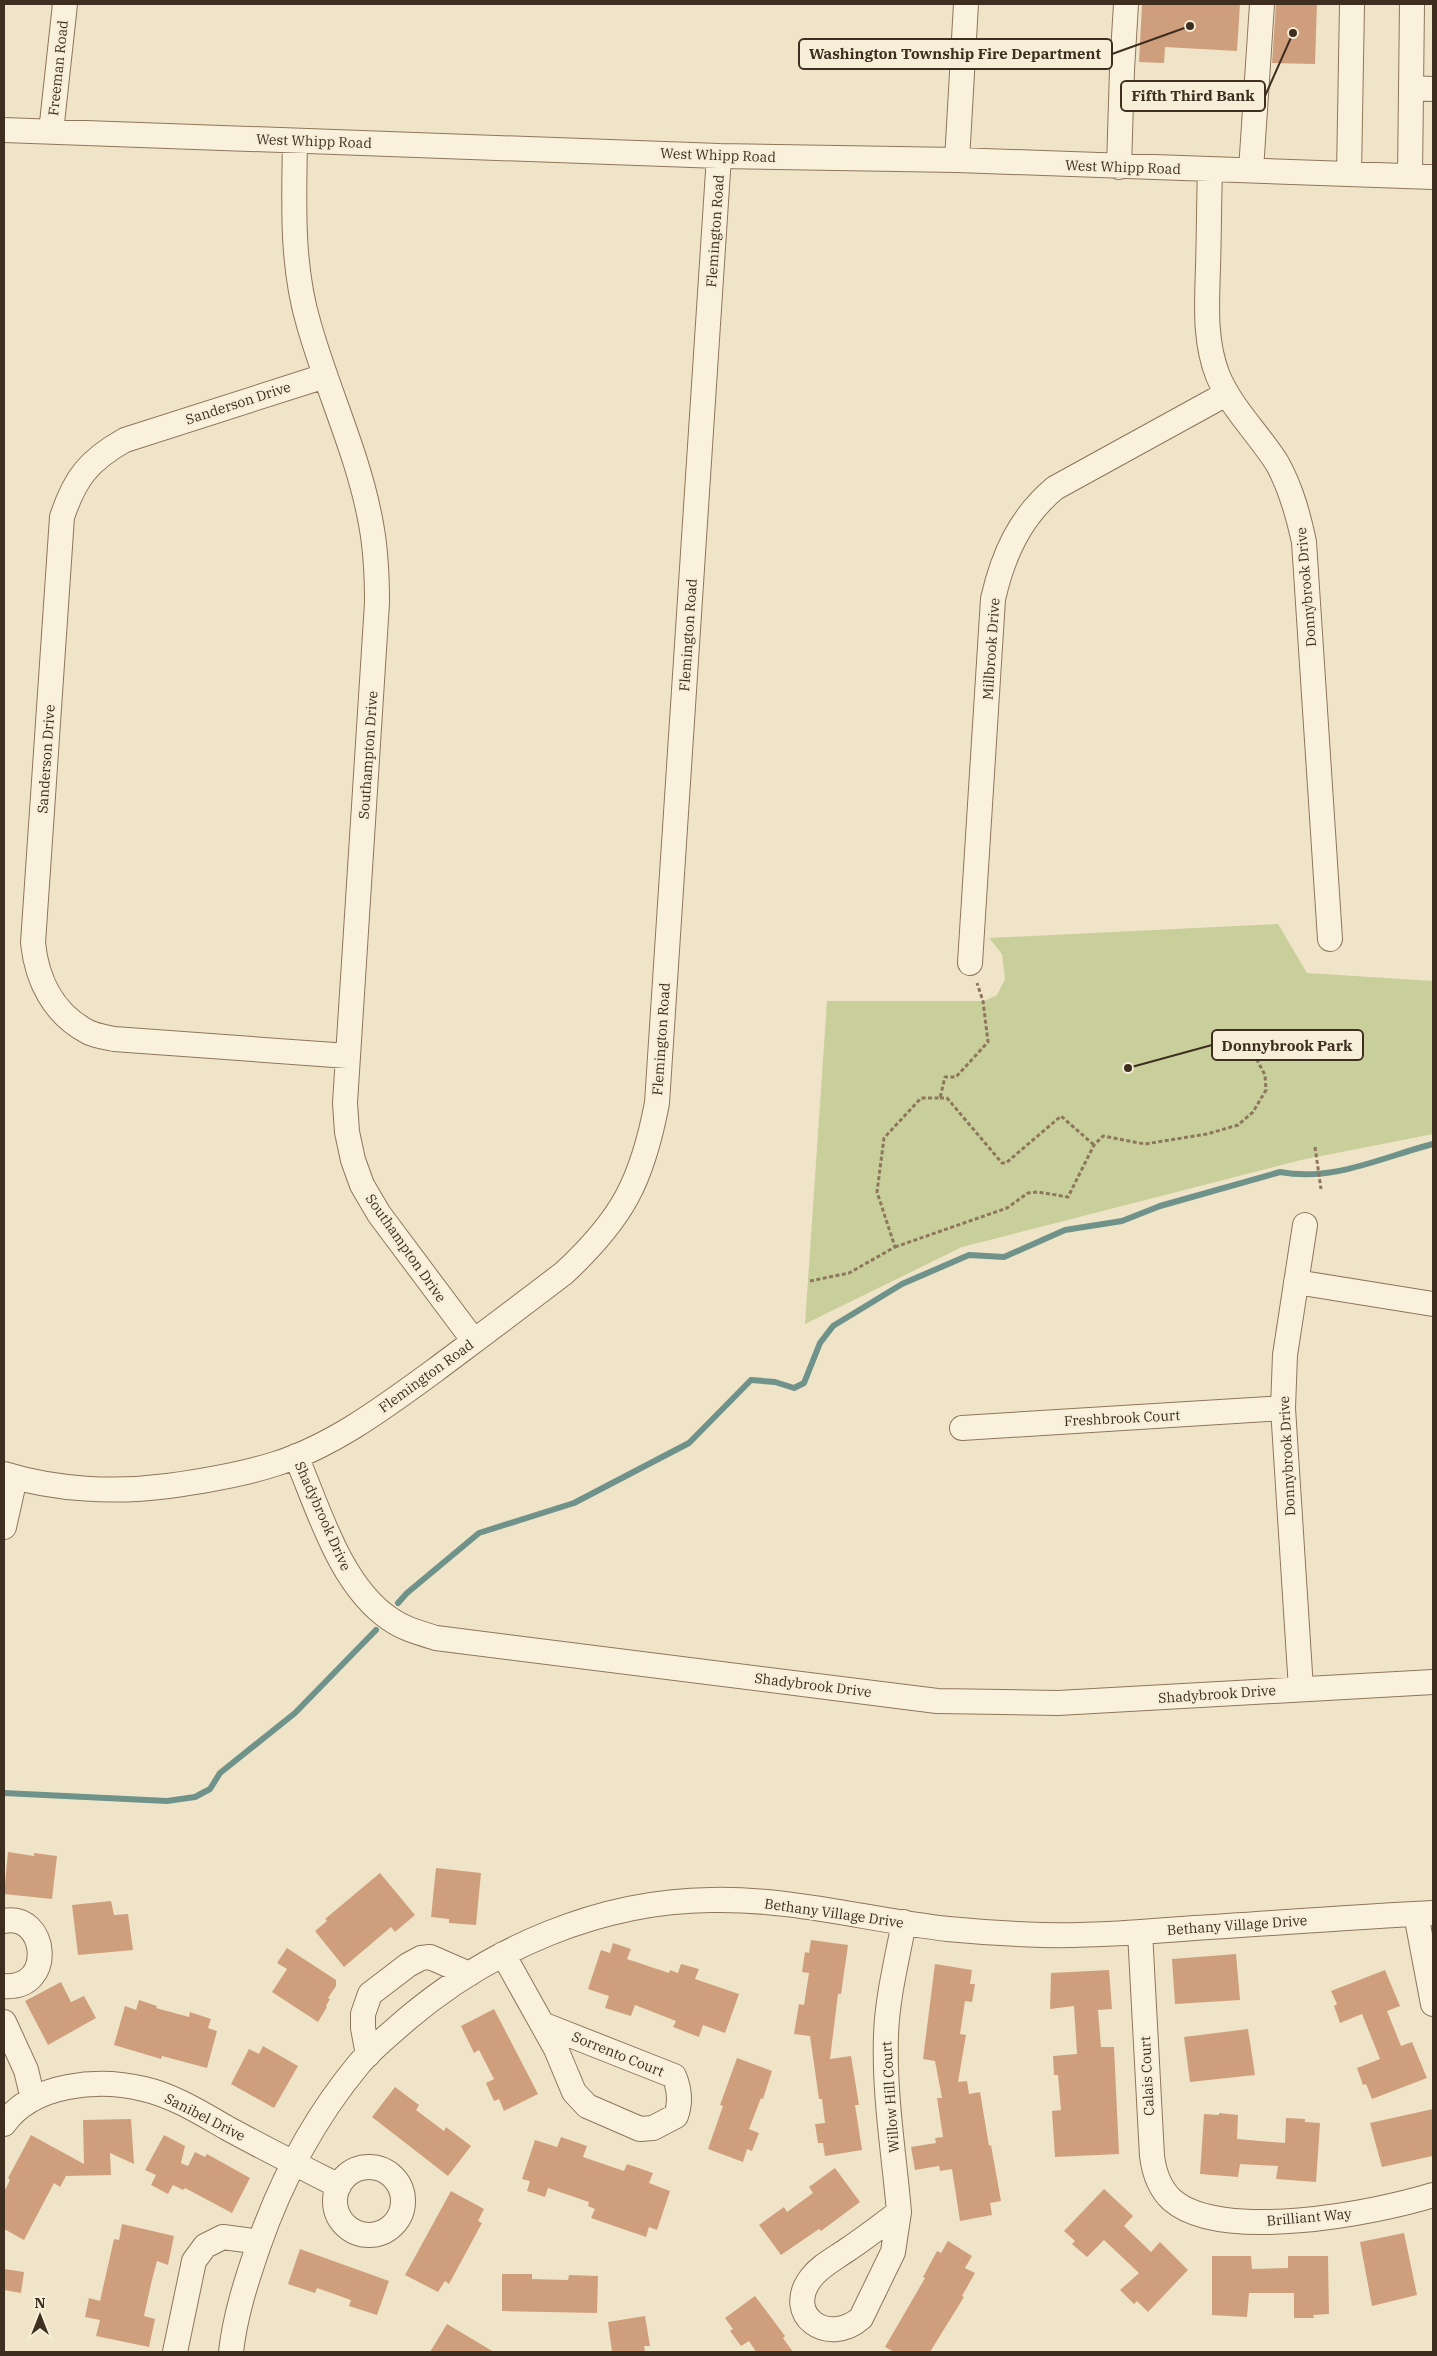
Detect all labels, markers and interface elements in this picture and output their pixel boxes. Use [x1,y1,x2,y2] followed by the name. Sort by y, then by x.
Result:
[44,19,72,117] street label: Freeman Road
[799,39,1112,69] callout: Washington Township Fire Department
[809,44,1102,63] text: Washington Township Fire Department
[1121,81,1265,111] callout: Fifth Third Bank
[1131,86,1255,105] text: Fifth Third Bank
[256,130,373,152] street label: West Whipp Road
[660,144,777,166] street label: West Whipp Road
[1065,156,1182,178] street label: West Whipp Road
[702,173,728,288] street label: Flemington Road
[183,378,293,428] street label: Sanderson Drive
[1292,526,1320,648] street label: Donnybrook Drive
[675,577,701,692] street label: Flemington Road
[978,597,1004,701] street label: Millbrook Drive
[355,690,381,820] street label: Southampton Drive
[33,704,59,814] street label: Sanderson Drive
[648,981,674,1096] street label: Flemington Road
[1212,1030,1363,1060] callout: Donnybrook Park
[1222,1036,1353,1055] text: Donnybrook Park
[362,1190,450,1306] street label: Southampton Drive
[375,1335,477,1417] street label: Flemington Road
[1275,1395,1299,1517] street label: Donnybrook Drive
[1063,1406,1181,1430] street label: Freshbrook Court
[291,1458,355,1574] street label: Shadybrook Drive
[753,1669,873,1701] street label: Shadybrook Drive
[1158,1681,1276,1707] street label: Shadybrook Drive
[763,1894,905,1932] street label: Bethany Village Drive
[1166,1911,1308,1939] street label: Bethany Village Drive
[569,2027,667,2081] street label: Sorrento Court
[1136,2036,1158,2116] street label: Calais Court
[877,2040,903,2153] street label: Willow Hill Court
[162,2089,248,2145] street label: Sanibel Drive
[1266,2204,1353,2230] street label: Brilliant Way
[15,2291,65,2341] north arrow
[34,2294,46,2312] text: N

